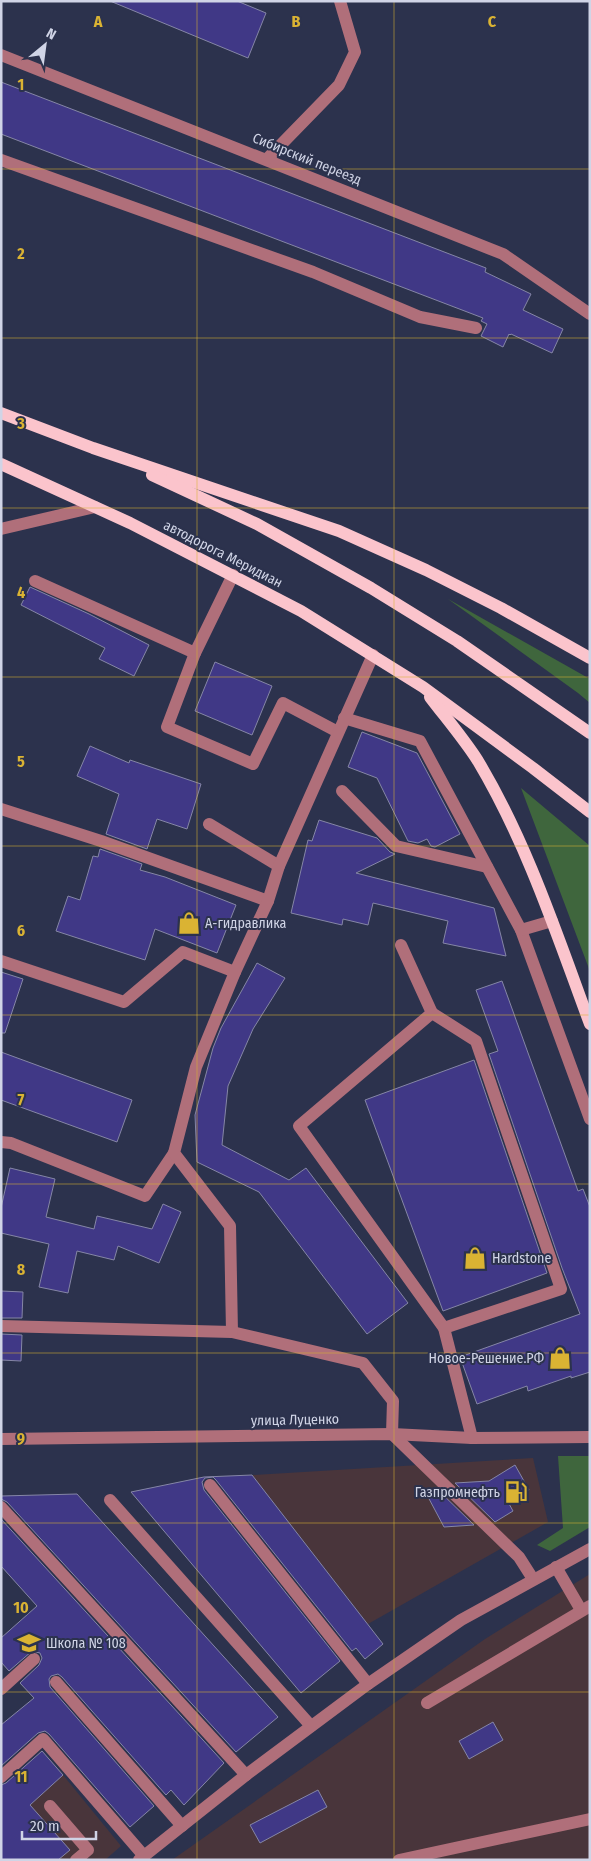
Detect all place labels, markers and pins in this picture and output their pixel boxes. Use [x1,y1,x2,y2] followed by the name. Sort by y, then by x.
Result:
[176,910,202,936] shop icon: А-гидравлика
[205,915,287,932] place label: А-гидравлика
[462,1245,488,1271] shop icon: Hardstone
[492,1250,551,1267] place label: Hardstone
[547,1345,573,1371] shop icon: Новое-Решение.РФ
[429,1350,544,1367] place label: Новое-Решение.РФ
[503,1479,529,1505] fuel station icon: Газпромнефть
[415,1484,501,1501] place label: Газпромнефть
[16,1630,42,1656] school or university icon: Школа № 108
[46,1635,126,1652] place label: Школа № 108

